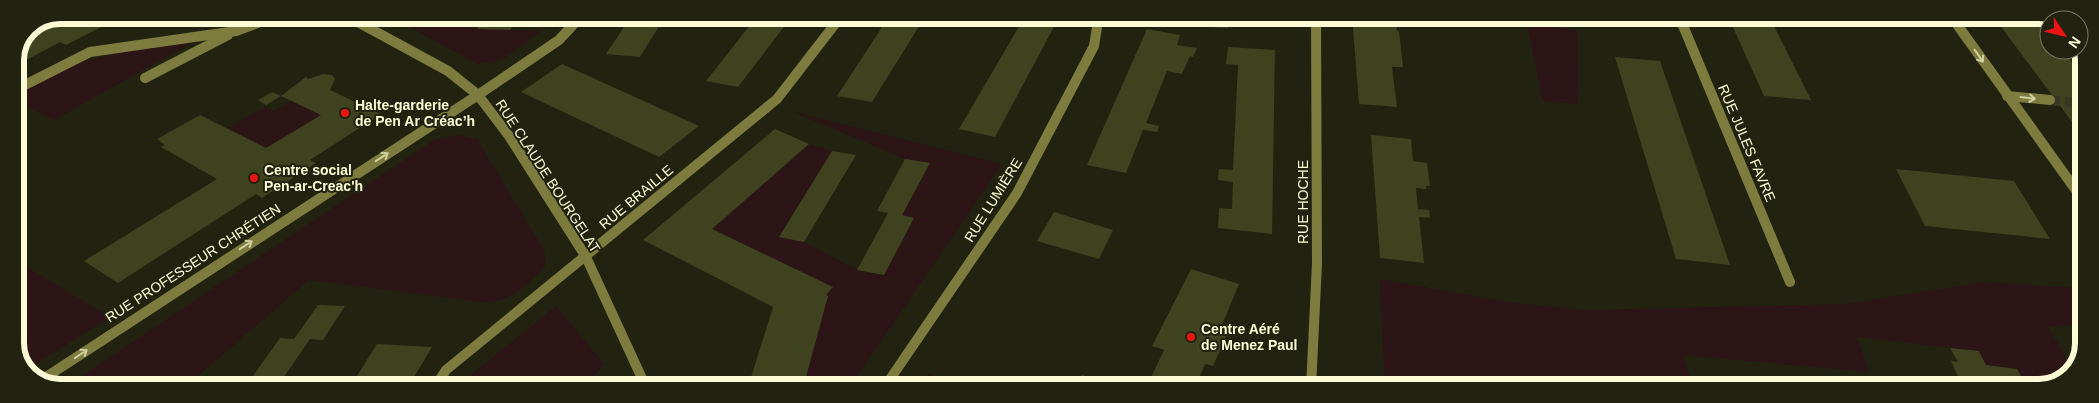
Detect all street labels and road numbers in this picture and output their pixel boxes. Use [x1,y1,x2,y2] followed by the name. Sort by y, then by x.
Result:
[1715,82,1779,204] street label: RUE JULES FAVRE
[492,96,604,256] street label: RUE CLAUDE BOURGELAT
[961,155,1025,245] street label: RUE LUMIÈRE
[1295,160,1311,244] street label: RUE HOCHE
[596,162,676,232] street label: RUE BRAILLE
[103,200,283,326] street label: RUE PROFESSEUR CHRÉTIEN

